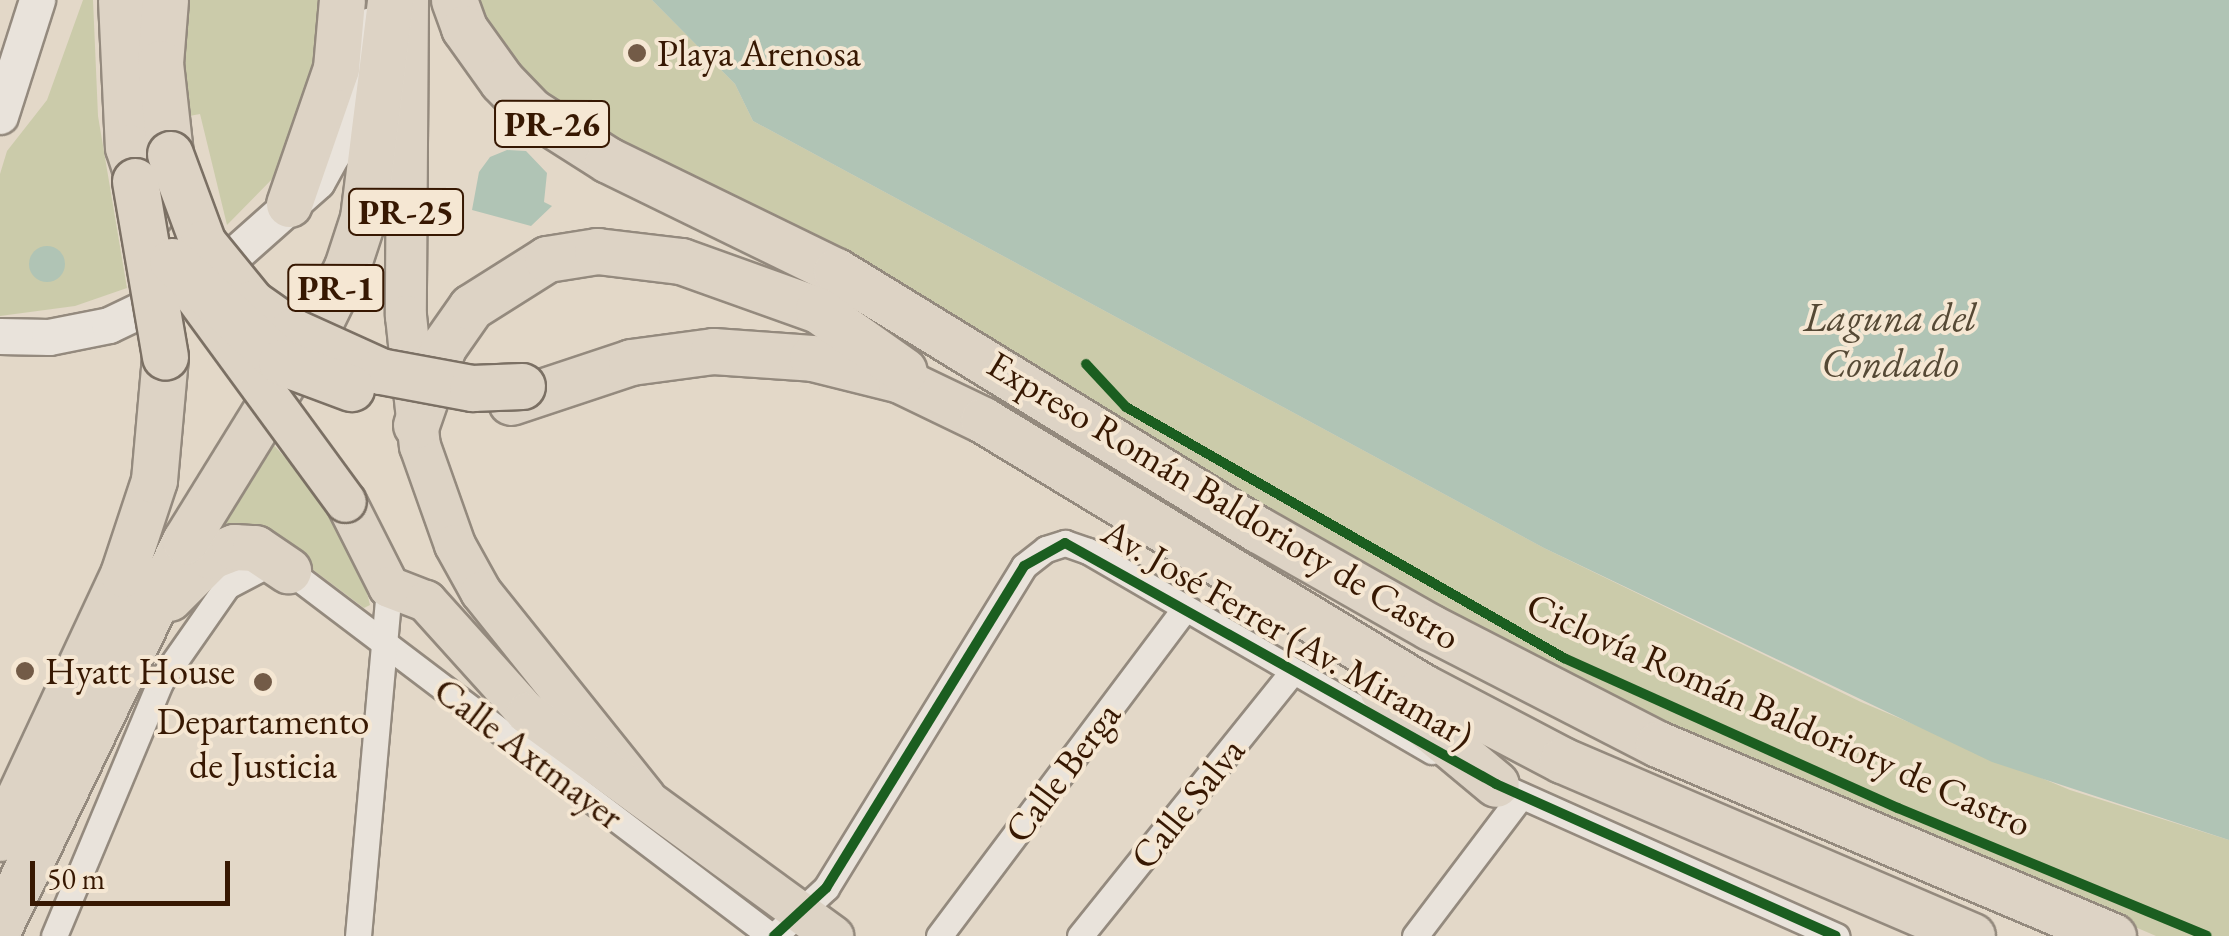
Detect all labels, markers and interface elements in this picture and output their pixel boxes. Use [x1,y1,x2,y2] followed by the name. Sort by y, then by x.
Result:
[657,30,861,76] place label: Playa Arenosa
[626,42,648,64] marker: Playa Arenosa
[492,94,612,154] road number: PR-26
[346,182,466,242] road number: PR-25
[286,258,386,318] road number: PR-1
[1804,293,1976,387] water label: Laguna del Condado
[979,341,1469,659] street label: Expreso Román Baldorioty de Castro
[1094,508,1482,758] street label: Av. José Ferrer (Av. Miramar)
[1520,582,2038,846] street label: Ciclovía Román Baldorioty de Castro
[45,648,235,694] place label: Hyatt House
[14,660,36,682] marker: Hyatt House
[425,667,633,839] street label: Calle Axtmayer
[252,671,274,693] marker: Departamento de Justicia
[994,693,1130,851] street label: Calle Berga
[157,698,369,788] place label: Departamento de Justicia
[1120,728,1254,878] street label: Calle Salva
[35,841,235,903] scale bar
[47,859,105,898] text: 50 m

